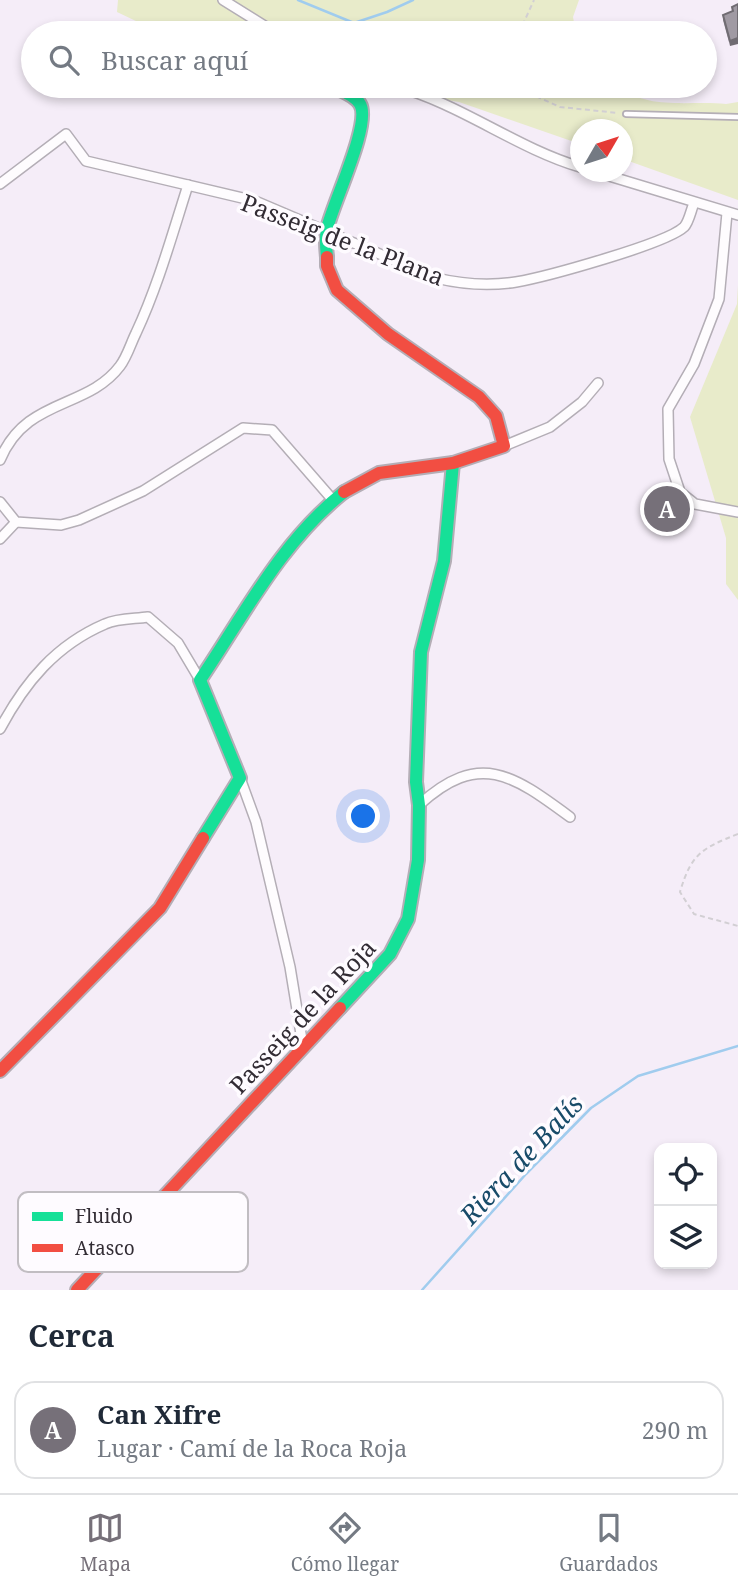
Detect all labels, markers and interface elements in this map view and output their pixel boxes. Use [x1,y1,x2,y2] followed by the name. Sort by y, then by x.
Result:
[21,21,717,98] search box
[45,41,83,79] icon: search
[101,42,248,78] text: Buscar aquí
[570,119,633,182] north arrow
[237,185,449,293] street label: Passeig de la Plana
[644,483,690,535] pin: A
[346,799,380,833] your location
[222,931,382,1101] street label: Passeig de la Roja
[451,1086,591,1233] water label: Riera de Balís
[654,1143,717,1269] map controls
[654,1143,717,1206] button: locate
[18,1192,248,1272] legend
[75,1203,133,1229] text: Fluido
[654,1206,717,1269] button: layers
[75,1235,135,1261] text: Atasco
[28,1315,115,1356] text: Cerca
[97,1396,221,1432] text: Can Xifre
[44,1414,62,1446] text: A
[642,1414,708,1446] text: 290 m
[97,1432,407,1464] text: Lugar · Camí de la Roca Roja
[80,1509,131,1577] tab: Mapa
[291,1509,399,1577] tab: Cómo llegar
[559,1509,658,1577] tab: Guardados

